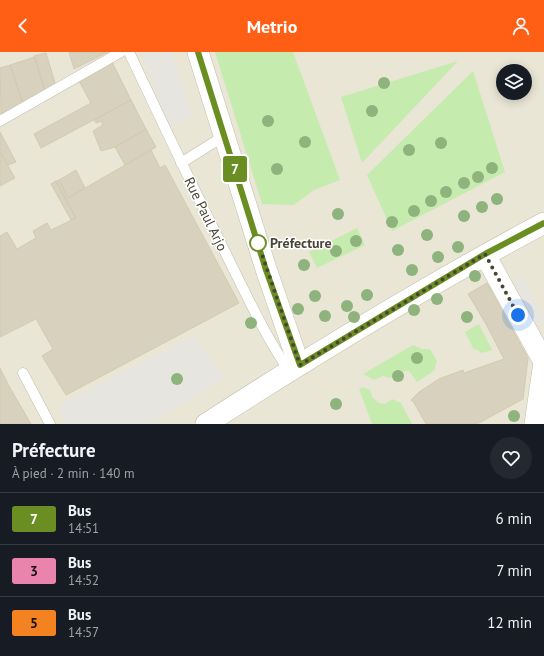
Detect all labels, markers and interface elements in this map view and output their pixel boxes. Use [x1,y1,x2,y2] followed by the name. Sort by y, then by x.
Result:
[12,15,34,37] icon: back
[247,15,297,38] text: Metrio
[510,15,532,37] icon: person
[496,64,532,100] map controls
[496,64,532,100] button: layers
[222,156,248,182] line badge: 7
[231,160,239,178] text: 7
[180,174,232,254] street label: Rue Paul Arjo
[249,234,267,252] marker: Préfecture
[270,234,332,252] place label: Préfecture
[508,305,528,325] your location
[490,437,532,479] button: heart
[12,438,96,462] text: Préfecture
[12,465,134,482] text: À pied · 2 min · 140 m
[68,501,91,520] text: Bus
[495,509,532,528] text: 6 min
[30,510,38,528] text: 7
[68,520,99,537] text: 14:51
[68,553,91,572] text: Bus
[496,561,532,580] text: 7 min
[30,562,38,580] text: 3
[68,572,99,589] text: 14:52
[68,605,91,624] text: Bus
[487,613,532,632] text: 12 min
[30,614,38,632] text: 5
[68,624,99,641] text: 14:57

